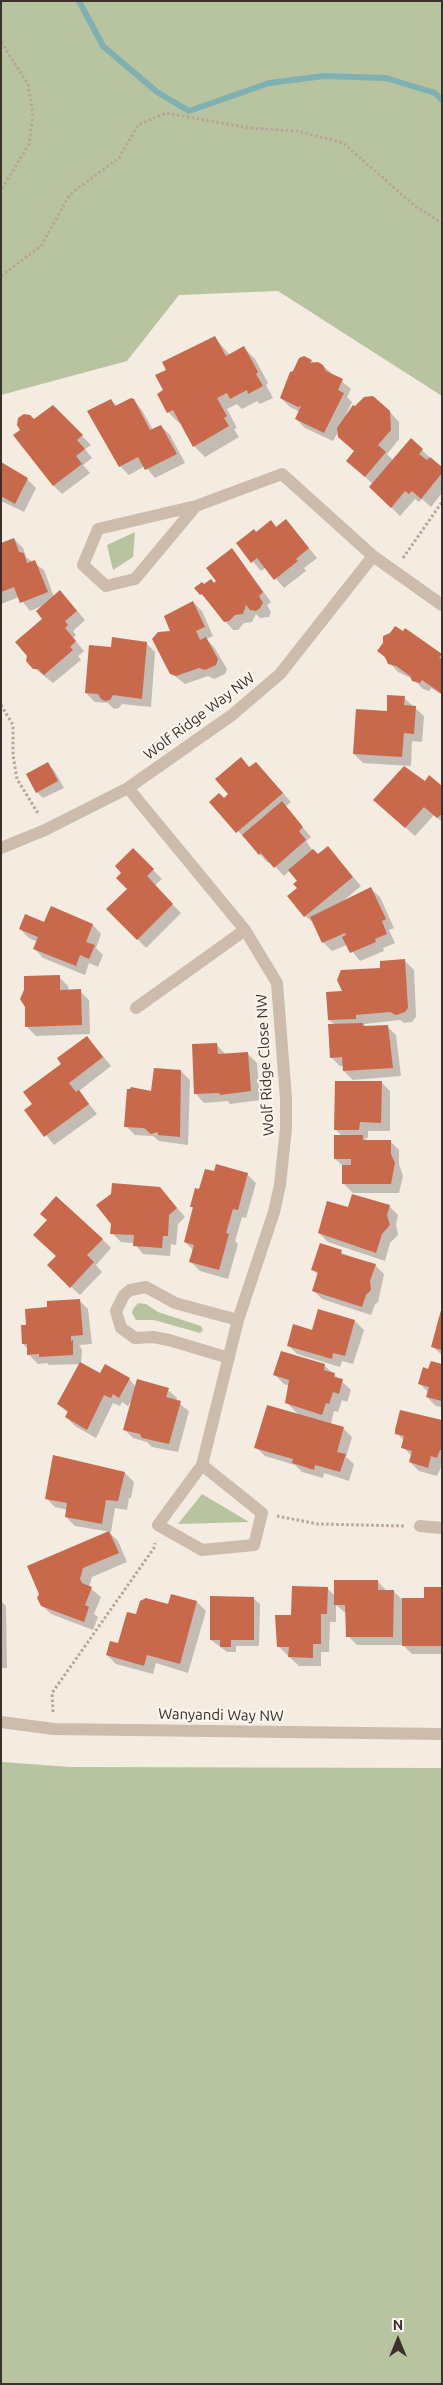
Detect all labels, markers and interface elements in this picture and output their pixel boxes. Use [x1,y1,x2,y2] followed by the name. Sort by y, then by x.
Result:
[140,668,258,764] street label: Wolf Ridge Way NW
[252,993,278,1137] street label: Wolf Ridge Close NW
[158,1705,284,1725] street label: Wanyandi Way NW
[373,2315,423,2365] north arrow
[393,2317,403,2333] text: N

